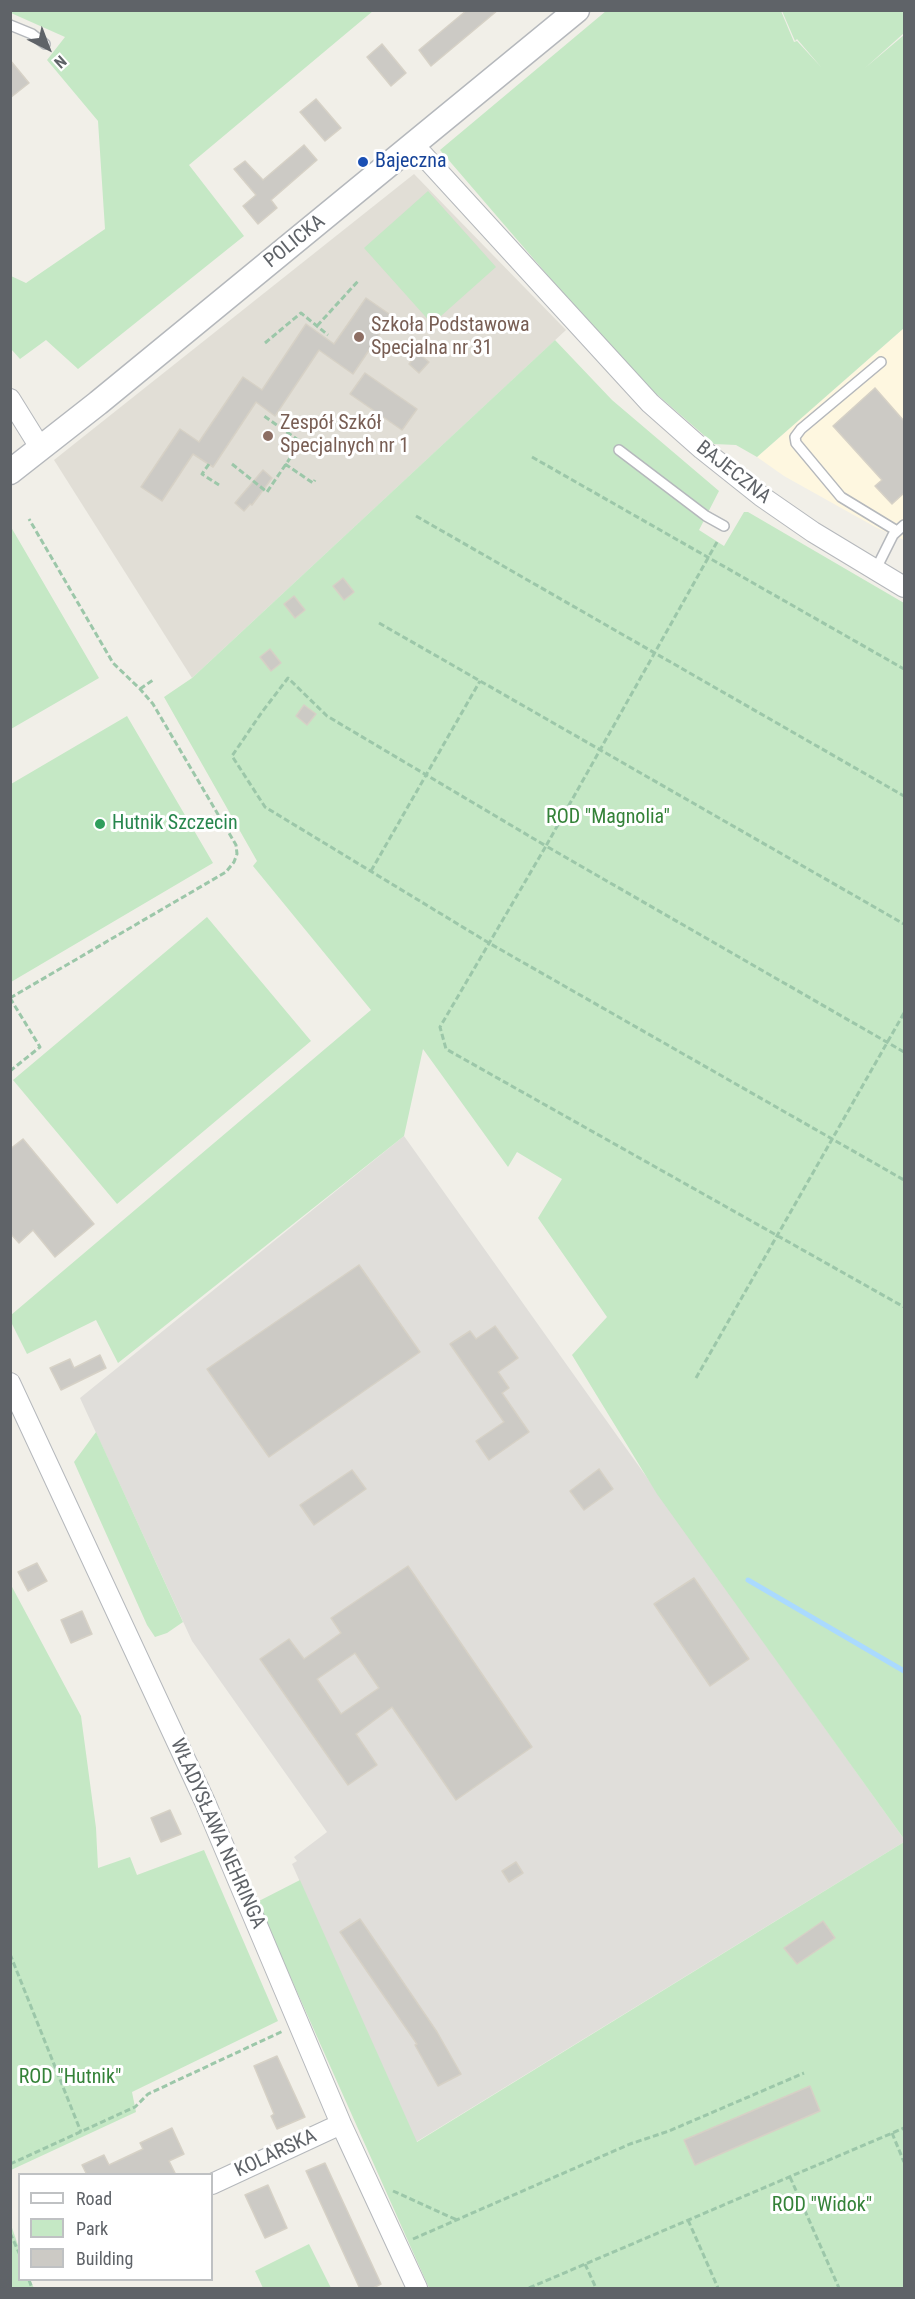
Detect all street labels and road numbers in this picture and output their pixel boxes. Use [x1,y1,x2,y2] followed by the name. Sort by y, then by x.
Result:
[260,210,330,274] street label: POLICKA
[691,436,775,510] street label: BAJECZNA
[164,1735,270,1933] street label: WŁADYSŁAWA NEHRINGA
[231,2125,321,2183] street label: KOLARSKA

